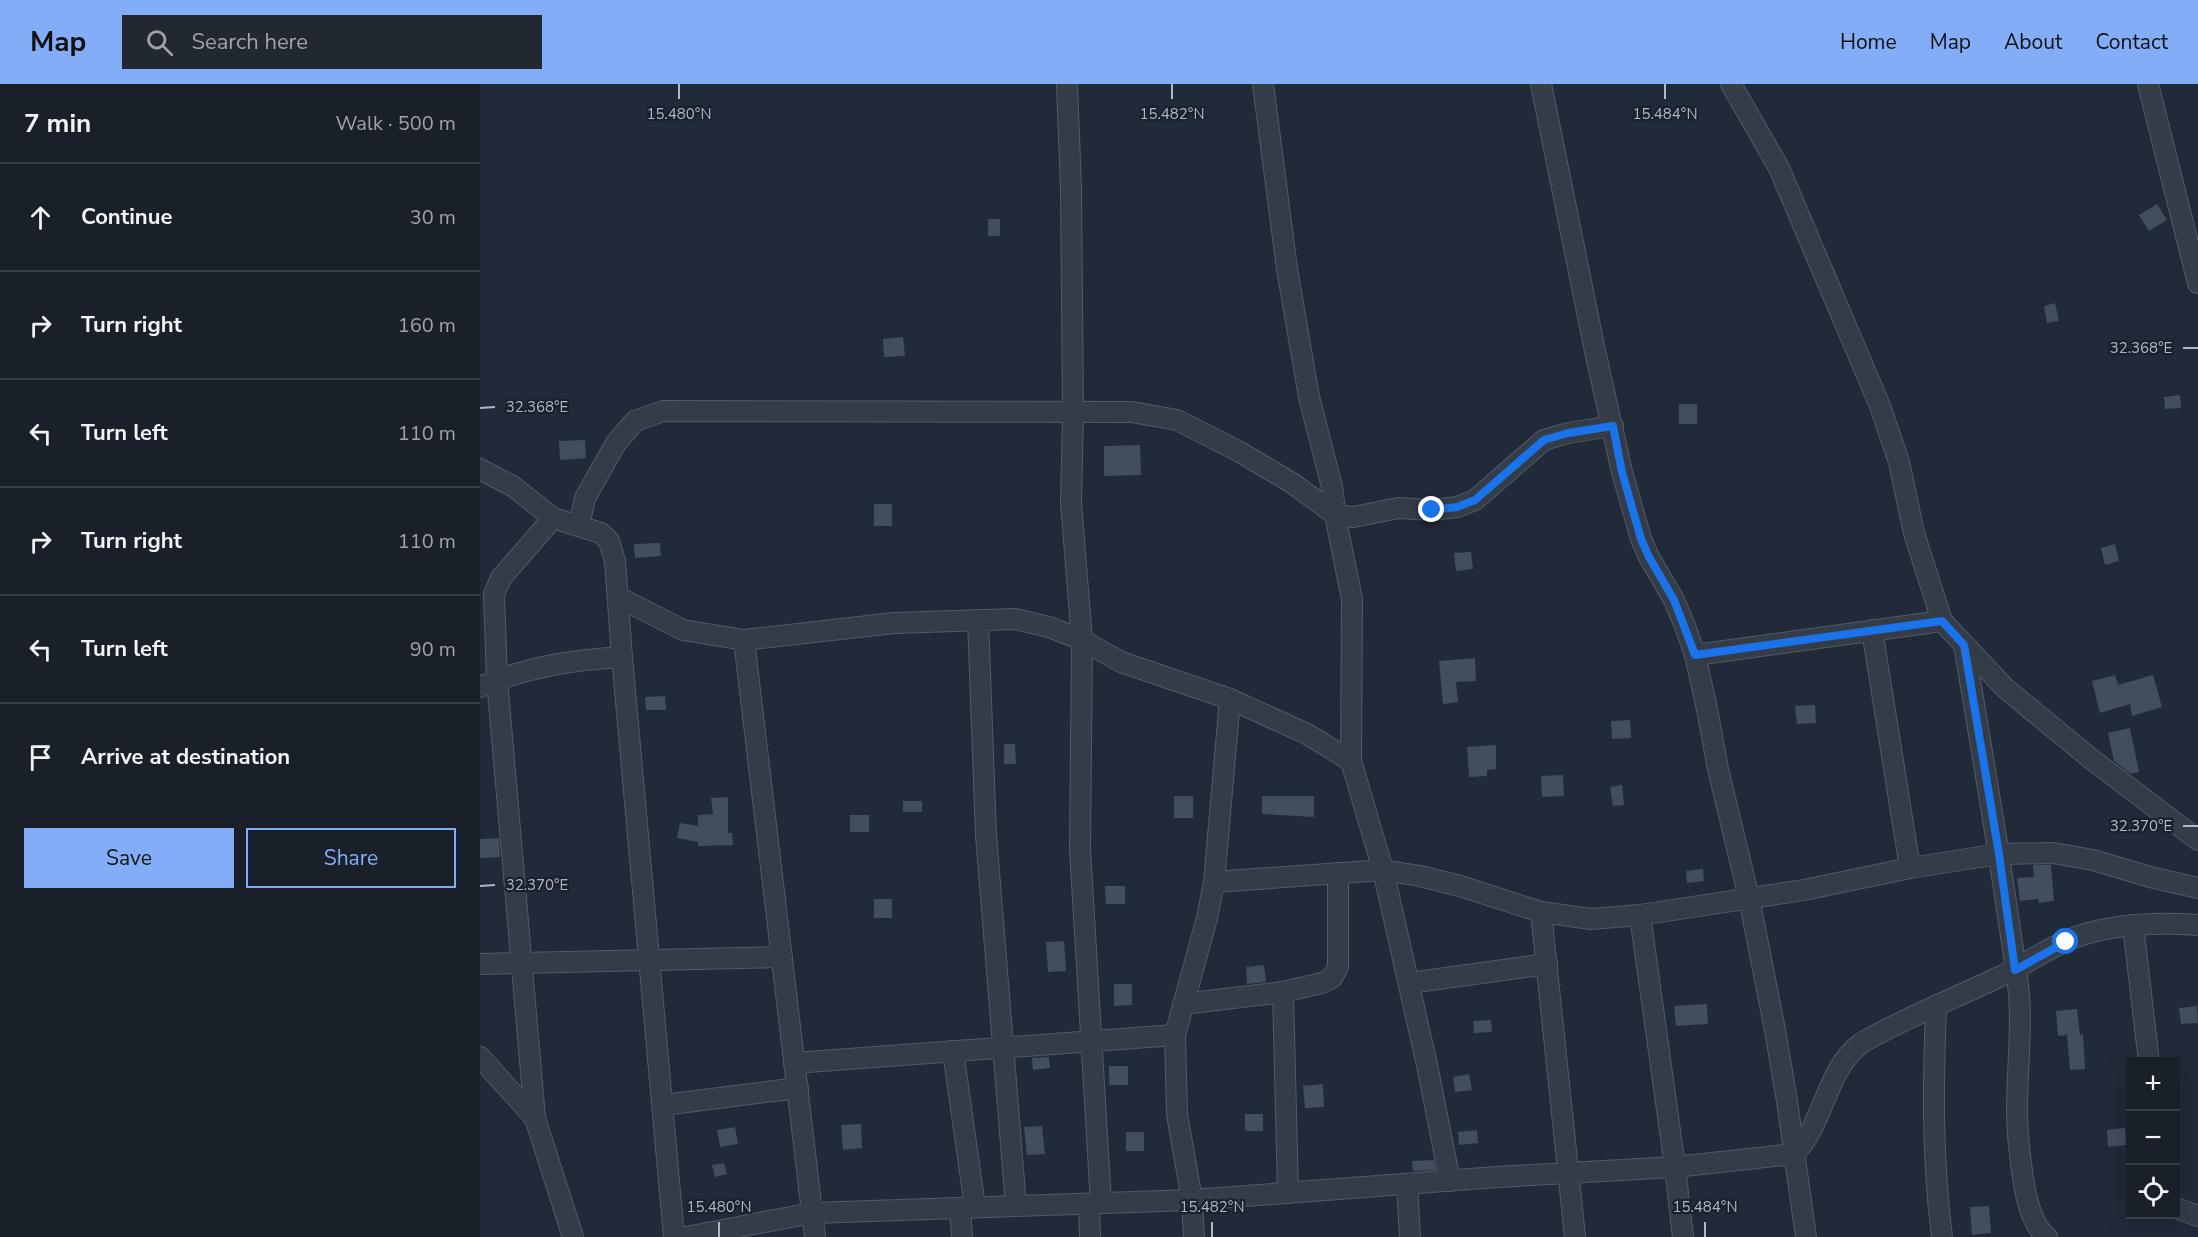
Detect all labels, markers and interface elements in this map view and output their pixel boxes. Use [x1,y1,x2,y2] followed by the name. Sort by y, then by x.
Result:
[122,15,542,69] search box
[30,23,86,61] text: Map
[143,26,176,59] icon: search
[191,27,308,57] text: Search here
[1840,28,1897,56] text: Home
[1930,28,1971,56] text: Map
[2004,28,2062,56] text: About
[2095,28,2168,56] text: Contact
[646,104,712,124] text: 15.480°N
[1139,104,1205,124] text: 15.482°N
[1632,104,1698,124] text: 15.484°N
[24,106,91,141] text: 7 min
[336,110,456,137] text: Walk · 500 m
[24,201,57,234] icon: ahead
[81,202,172,232] text: Continue
[410,204,456,231] text: 30 m
[24,309,57,342] icon: right
[81,310,182,340] text: Turn right
[398,312,456,339] text: 160 m
[2110,338,2172,358] text: 32.368°E
[506,397,568,417] text: 32.368°E
[24,417,57,450] icon: left
[81,418,168,448] text: Turn left
[398,420,456,447] text: 110 m
[1418,496,1444,522] route end
[24,525,57,558] icon: right
[81,526,182,556] text: Turn right
[398,528,456,555] text: 110 m
[24,633,57,666] icon: left
[81,634,168,664] text: Turn left
[410,636,456,663] text: 90 m
[24,741,57,774] icon: arrive
[81,742,290,772] text: Arrive at destination
[2110,816,2172,836] text: 32.370°E
[24,828,234,888] button: Save
[246,828,456,888] button: Share
[506,875,568,895] text: 32.370°E
[2052,928,2078,954] route start
[2126,1057,2180,1219] map controls
[2126,1057,2180,1111] button: +
[2126,1111,2180,1165] button: −
[2126,1165,2180,1219] button: locate
[686,1197,752,1217] text: 15.480°N
[1179,1197,1245,1217] text: 15.482°N
[1672,1197,1738,1217] text: 15.484°N

